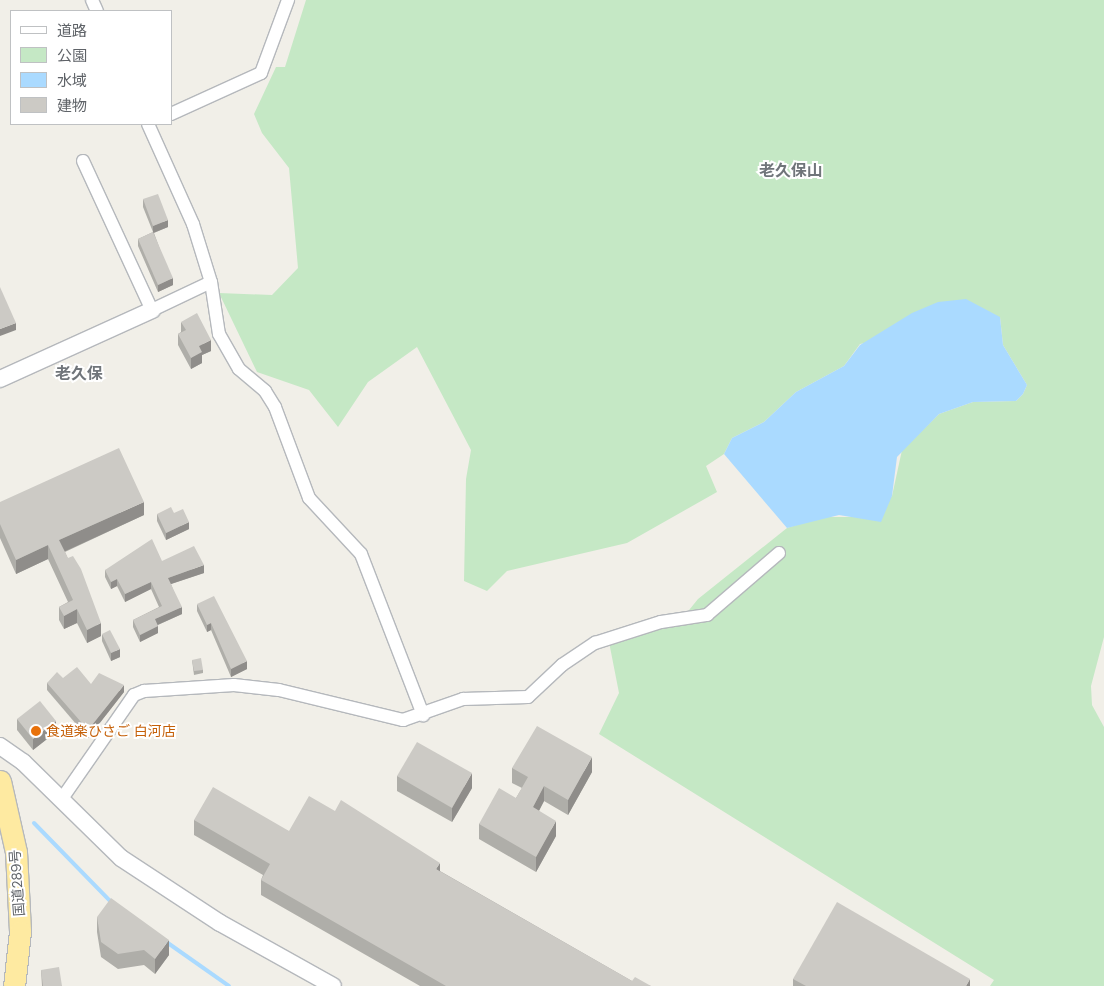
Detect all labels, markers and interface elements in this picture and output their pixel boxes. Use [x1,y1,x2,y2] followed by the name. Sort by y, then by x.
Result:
[10,10,172,125] legend
[57,21,87,41] text: 道路
[57,46,87,66] text: 公園
[57,71,87,91] text: 水域
[57,96,87,116] text: 建物
[759,161,823,181] district label: 老久保山
[55,364,103,384] district label: 老久保
[46,723,176,739] place label: 食道楽ひさご 白河店
[30,725,42,737] marker: 食道楽ひさご 白河店
[6,849,28,917] street label: 国道289号

